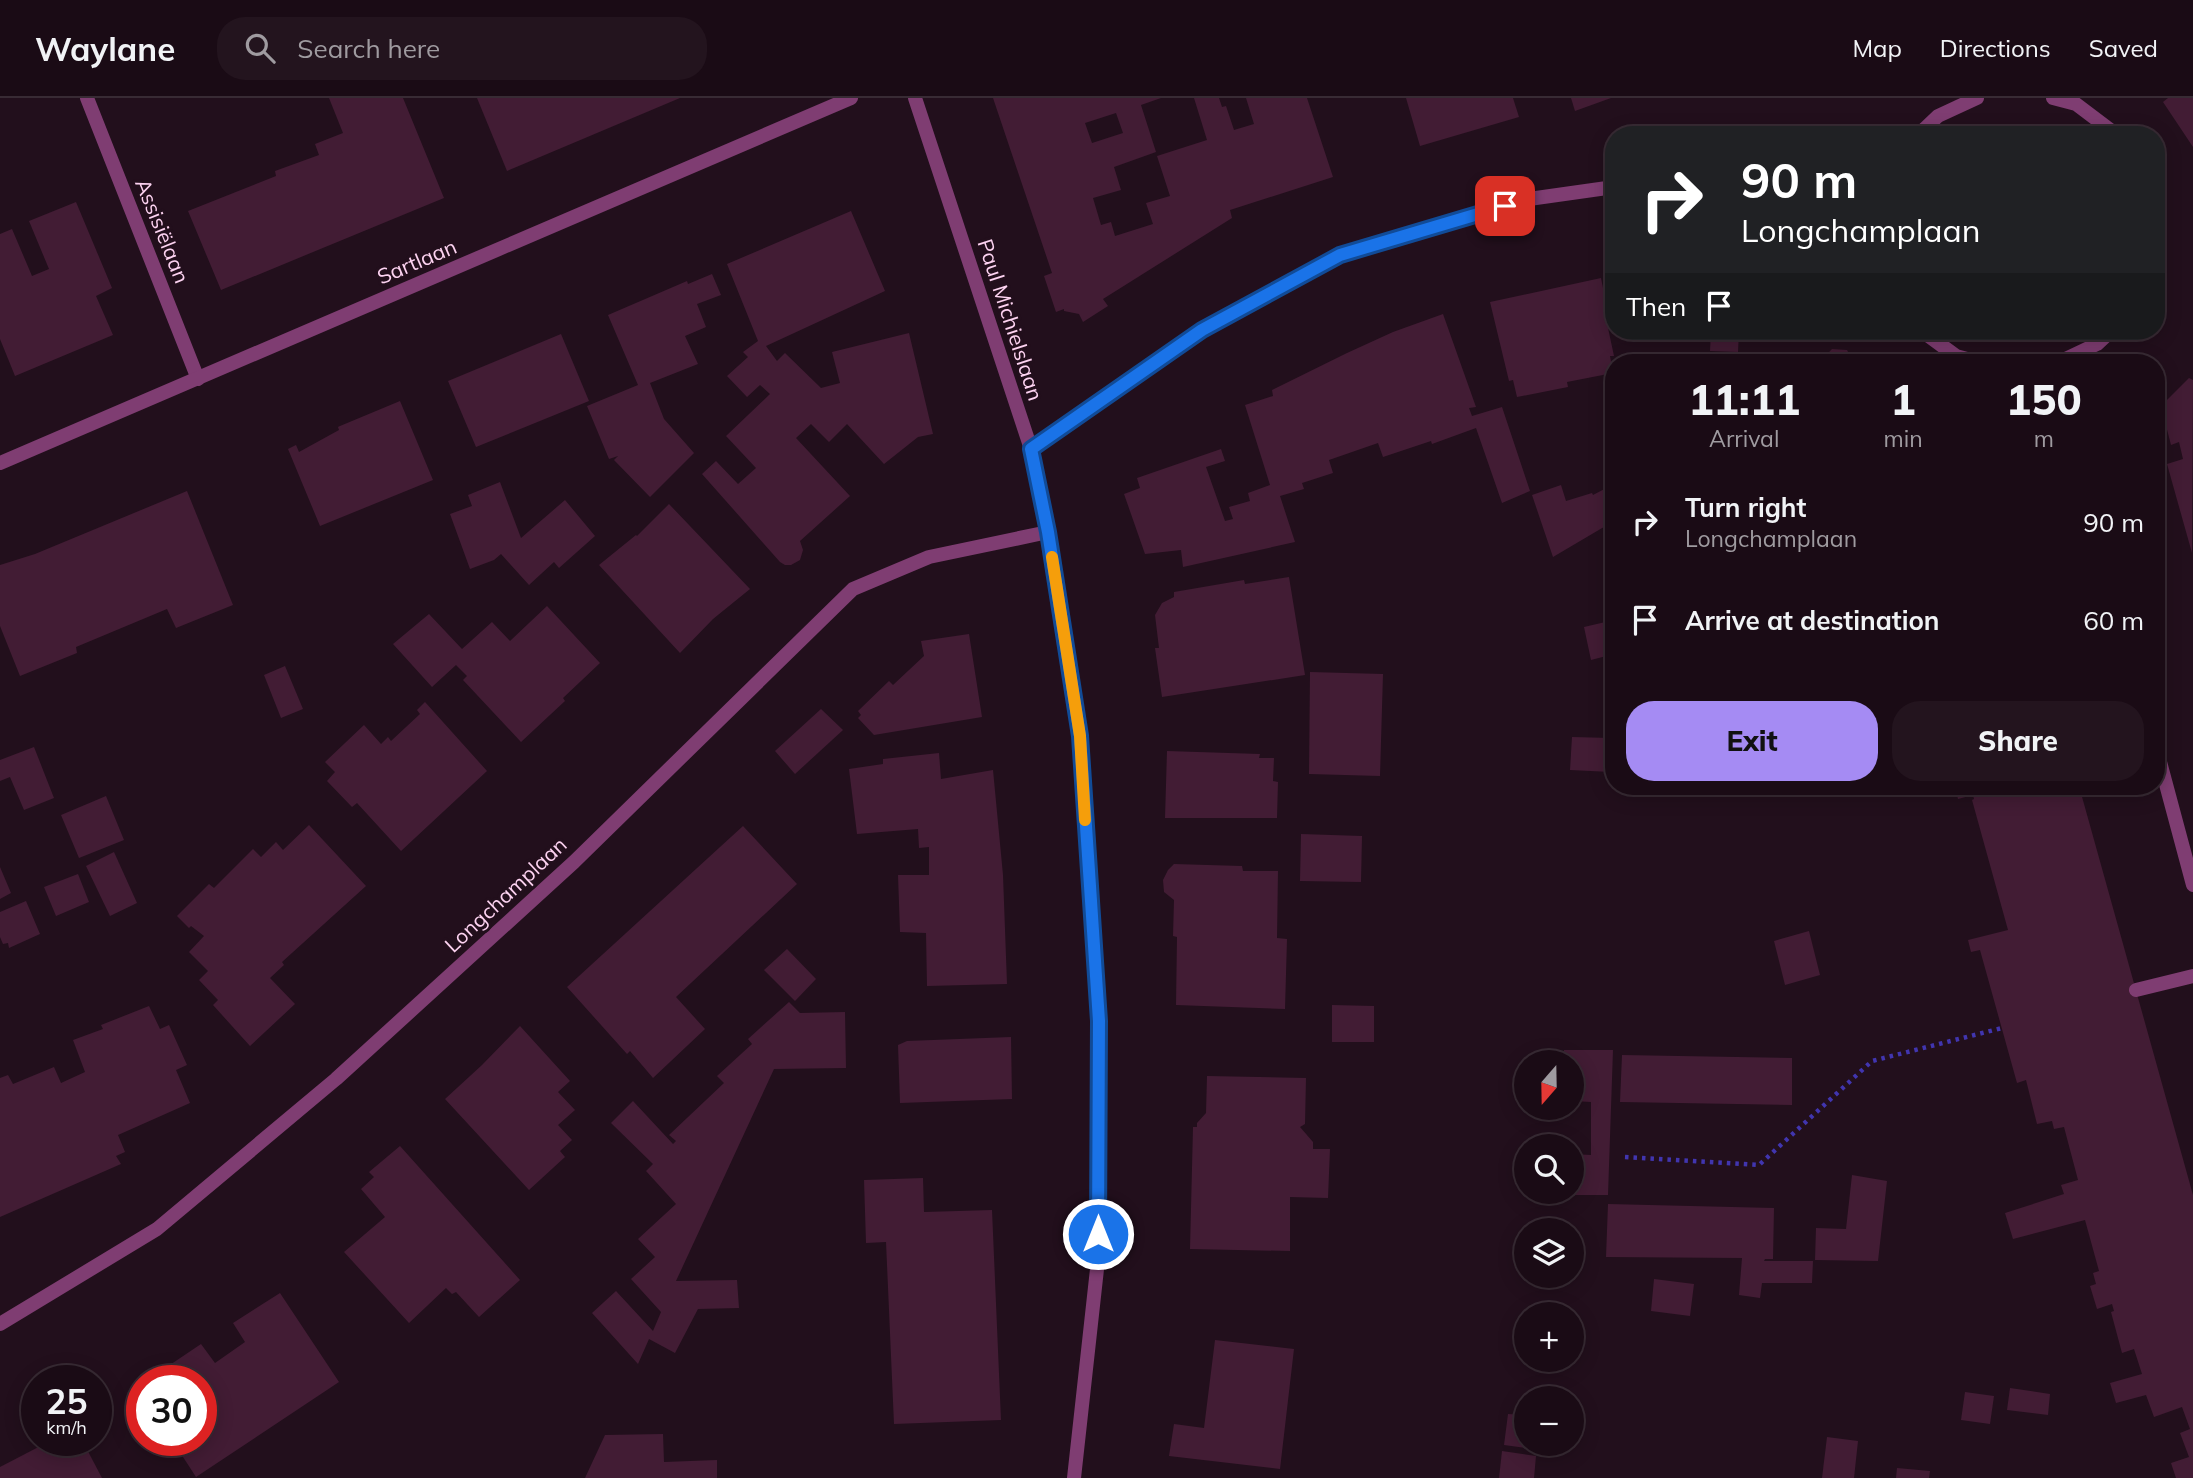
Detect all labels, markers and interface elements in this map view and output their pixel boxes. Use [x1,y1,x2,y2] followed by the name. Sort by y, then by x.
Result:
[217,17,707,80] search box
[35,28,175,69] text: Waylane
[241,29,279,67] icon: search
[297,32,440,65] text: Search here
[1852,33,1902,63] text: Map
[1940,33,2051,63] text: Directions
[2089,33,2158,63] text: Saved
[1741,149,1857,210] text: 90 m
[1626,154,1717,245] icon: right
[130,175,196,287] street label: Assisiëlaan
[1475,176,1535,236] pin
[1486,187,1524,225] icon: arrive
[1741,210,1980,250] text: Longchamplaan
[373,233,460,289] street label: Sartlaan
[973,236,1049,404] street label: Paul Michielslaan
[1700,287,1738,325] icon: arrive
[1626,290,1686,323] text: Then
[1688,373,1800,426] text: 11:11
[1890,373,1916,426] text: 1
[2006,373,2082,426] text: 150
[1709,424,1779,453] text: Arrival
[1883,424,1923,453] text: min
[2034,424,2054,453] text: m
[1685,491,1806,524] text: Turn right
[1626,503,1664,541] icon: right
[2083,506,2144,539] text: 90 m
[1685,524,1857,553] text: Longchamplaan
[1626,601,1664,639] icon: arrive
[1685,604,1940,637] text: Arrive at destination
[2083,604,2144,637] text: 60 m
[1626,701,1878,781] button: Exit
[1892,701,2144,781] button: Share
[439,831,572,957] street label: Longchamplaan
[1514,1050,1584,1120] north arrow
[1514,1050,1584,1456] map controls
[1514,1134,1584,1204] button: search
[1061,1197,1135,1271] position arrow
[1514,1218,1584,1288] button: layers
[1514,1302,1584,1372] button: +
[126,1365,217,1456] speed limit sign: 30
[45,1379,88,1423] text: 25
[1514,1386,1584,1456] button: −
[46,1416,87,1439] text: km/h

